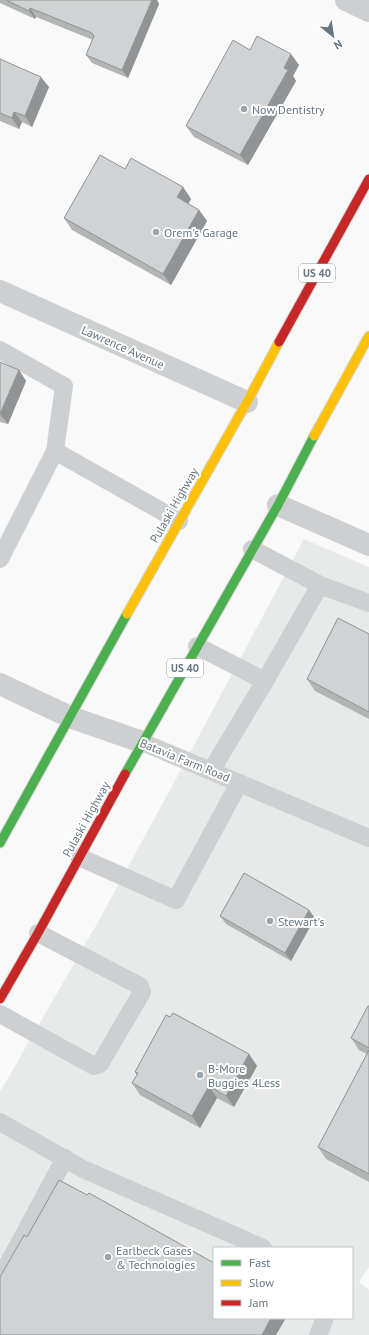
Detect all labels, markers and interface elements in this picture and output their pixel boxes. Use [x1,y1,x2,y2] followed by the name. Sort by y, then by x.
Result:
[313,16,353,56] north arrow
[331,37,345,53] text: N
[252,102,325,117] place label: Now Dentistry
[239,104,249,114] marker: Now Dentistry
[164,225,238,240] place label: Orem's Garage
[151,227,161,237] marker: Orem's Garage
[299,264,335,282] road number: US 40
[79,322,167,372] street label: Lawrence Avenue
[146,464,202,545] street label: Pulaski Highway
[167,659,203,677] road number: US 40
[138,735,232,785] street label: Batavia Farm Road
[59,778,113,859] street label: Pulaski Highway
[278,914,324,929] place label: Stewart's
[265,916,275,926] marker: Stewart's
[208,1061,280,1090] place label: B-More Buggies 4Less
[195,1070,205,1080] marker: B-More Buggies 4Less
[116,1243,195,1272] place label: Earlbeck Gases & Technologies
[213,1247,353,1319] legend
[103,1252,113,1262] marker: Earlbeck Gases & Technologies
[249,1255,270,1270] text: Fast
[249,1275,274,1290] text: Slow
[248,1295,268,1310] text: Jam

